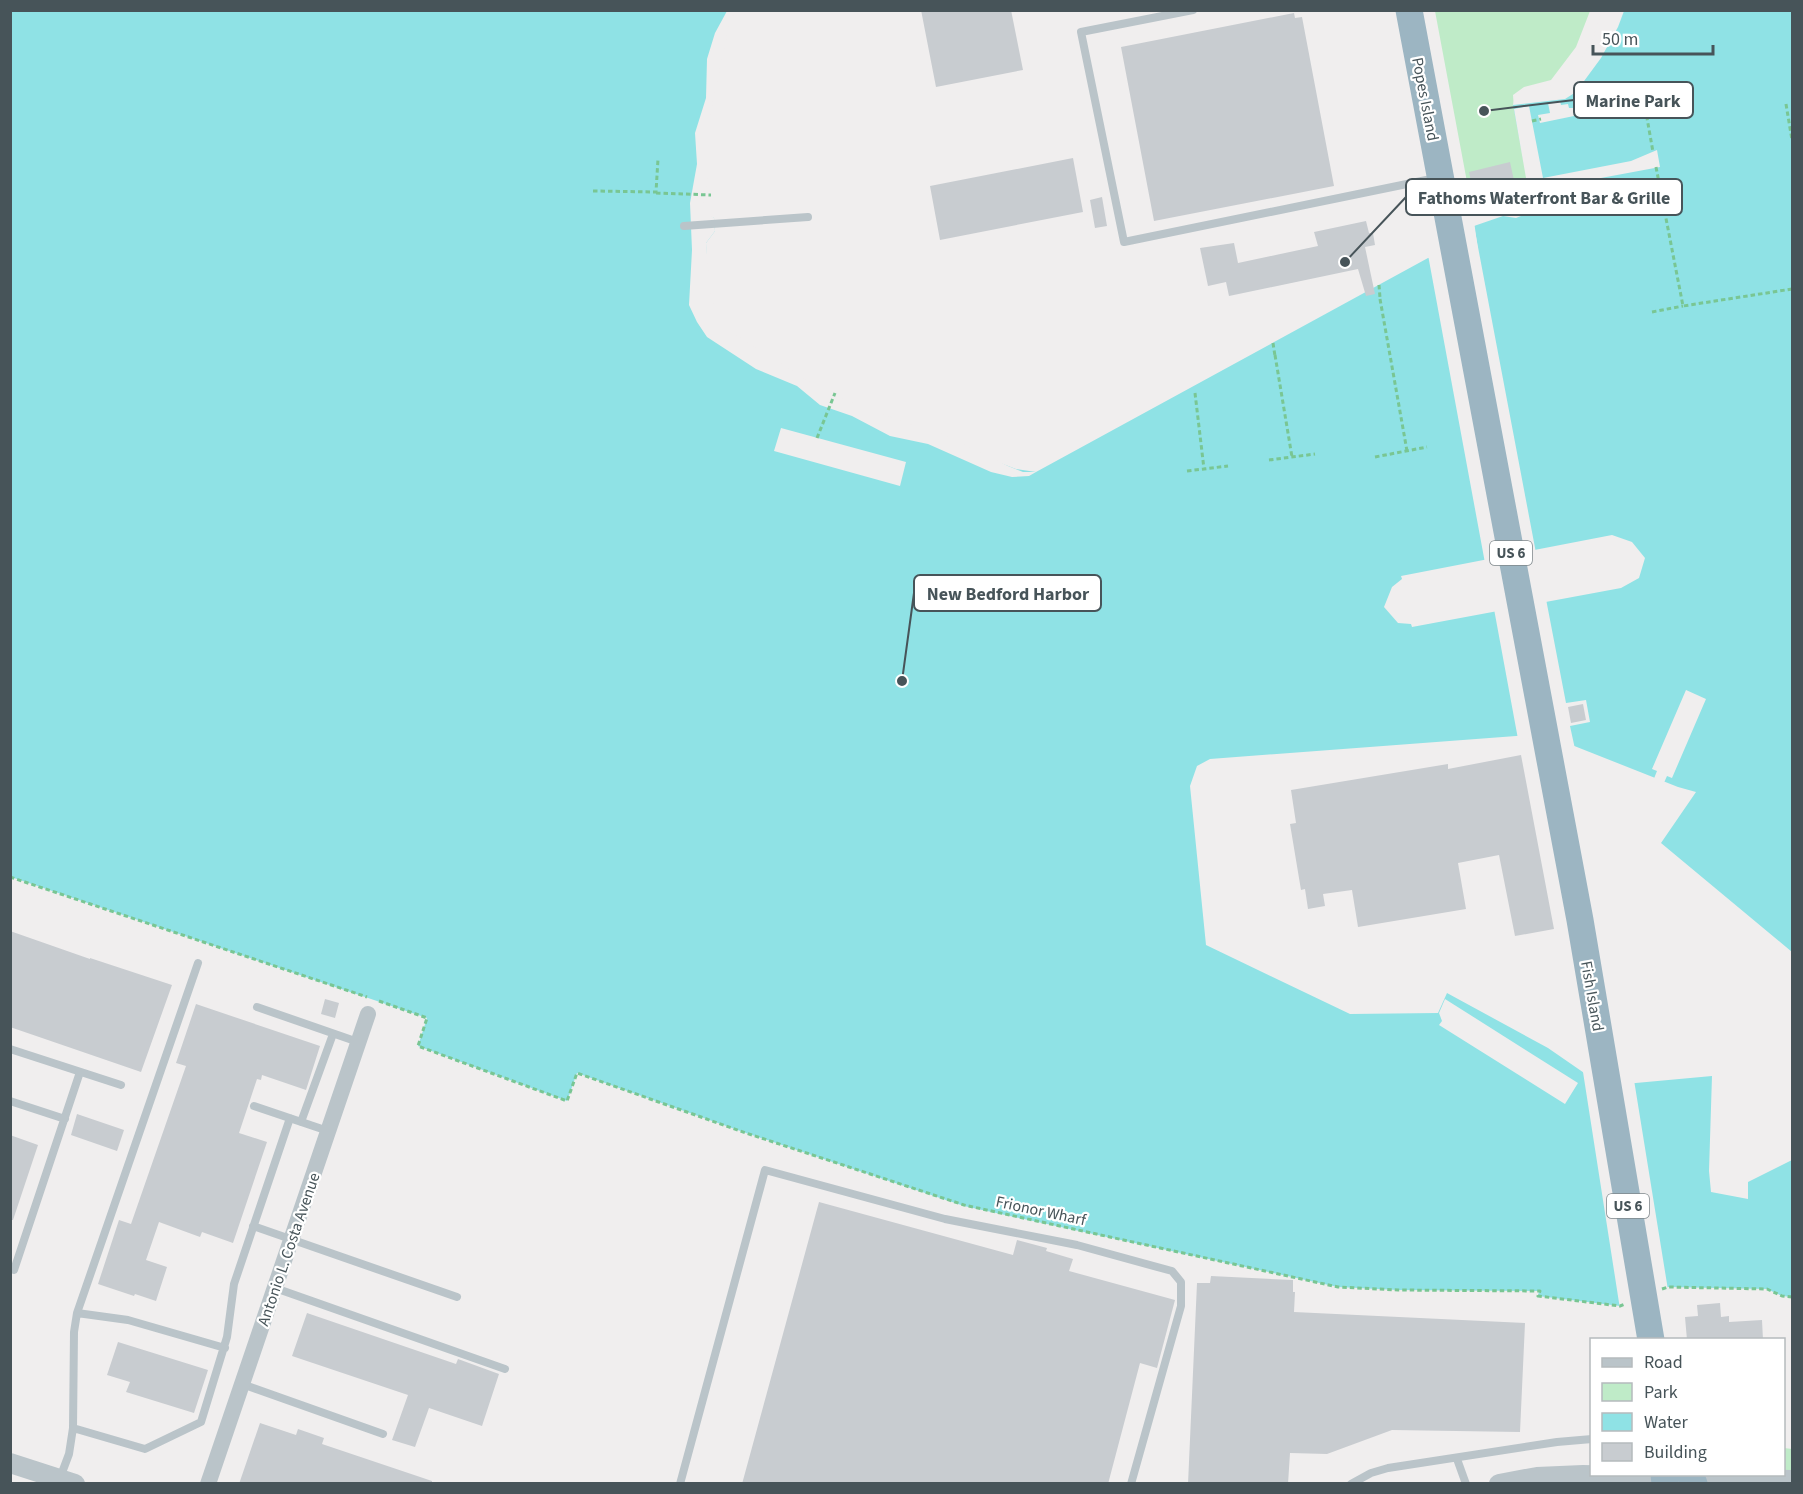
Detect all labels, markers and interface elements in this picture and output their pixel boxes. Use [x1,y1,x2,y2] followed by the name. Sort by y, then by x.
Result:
[1593,18,1713,56] scale bar
[1602,27,1638,52] text: 50 m
[1406,55,1444,143] street label: Popes Island
[1574,82,1693,118] callout: Marine Park
[1585,89,1681,114] text: Marine Park
[1406,179,1682,215] callout: Fathoms Waterfront Bar & Grille
[1418,186,1670,211] text: Fathoms Waterfront Bar & Grille
[1490,541,1532,565] road number: US 6
[914,575,1101,611] callout: New Bedford Harbor
[927,582,1090,607] text: New Bedford Harbor
[1575,959,1609,1033] street label: Fish Island
[252,1170,326,1329] street label: Antonio L. Costa Avenue
[994,1191,1089,1232] street label: Frionor Wharf
[1607,1194,1649,1218] road number: US 6
[1590,1338,1785,1476] legend
[1644,1350,1683,1375] text: Road
[1644,1380,1678,1405] text: Park
[1644,1410,1688,1435] text: Water
[1644,1440,1707,1465] text: Building

